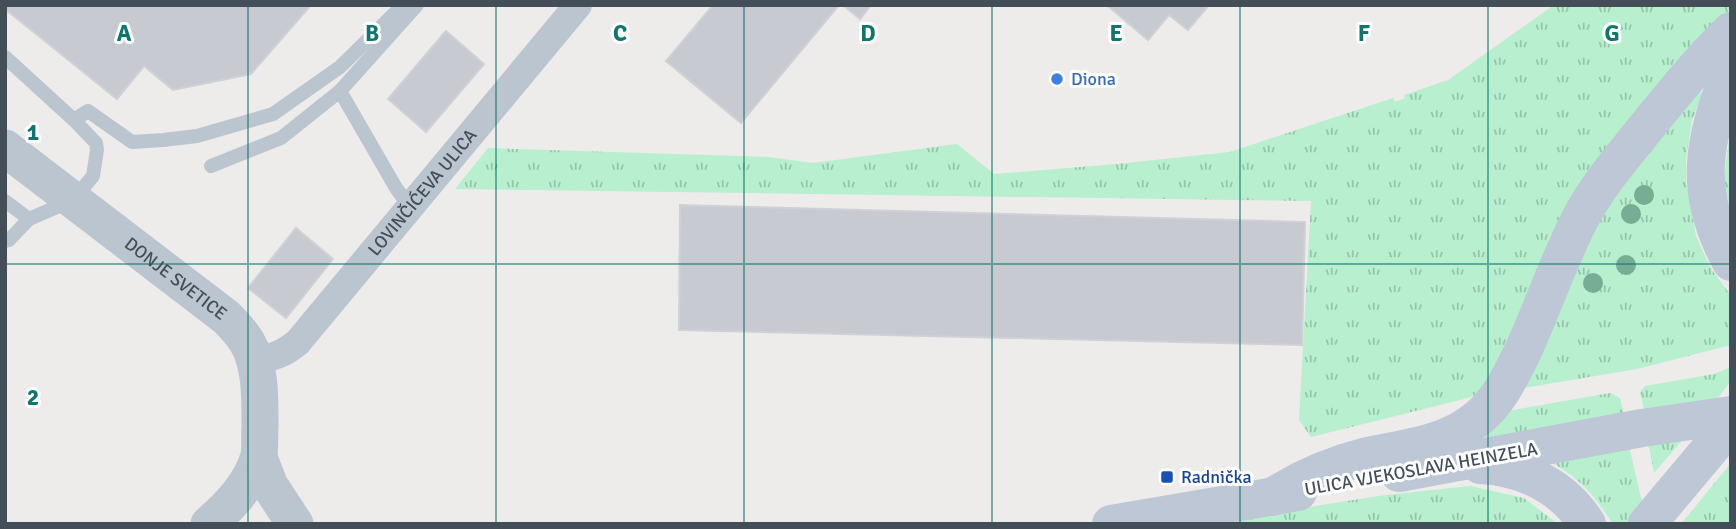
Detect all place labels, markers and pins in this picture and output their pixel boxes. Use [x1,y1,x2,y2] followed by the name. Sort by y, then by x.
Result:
[1071,68,1116,90] place label: Diona
[1049,71,1065,87] marker: Diona
[1181,466,1252,488] place label: Radnička
[1159,469,1175,485] marker: Radnička

